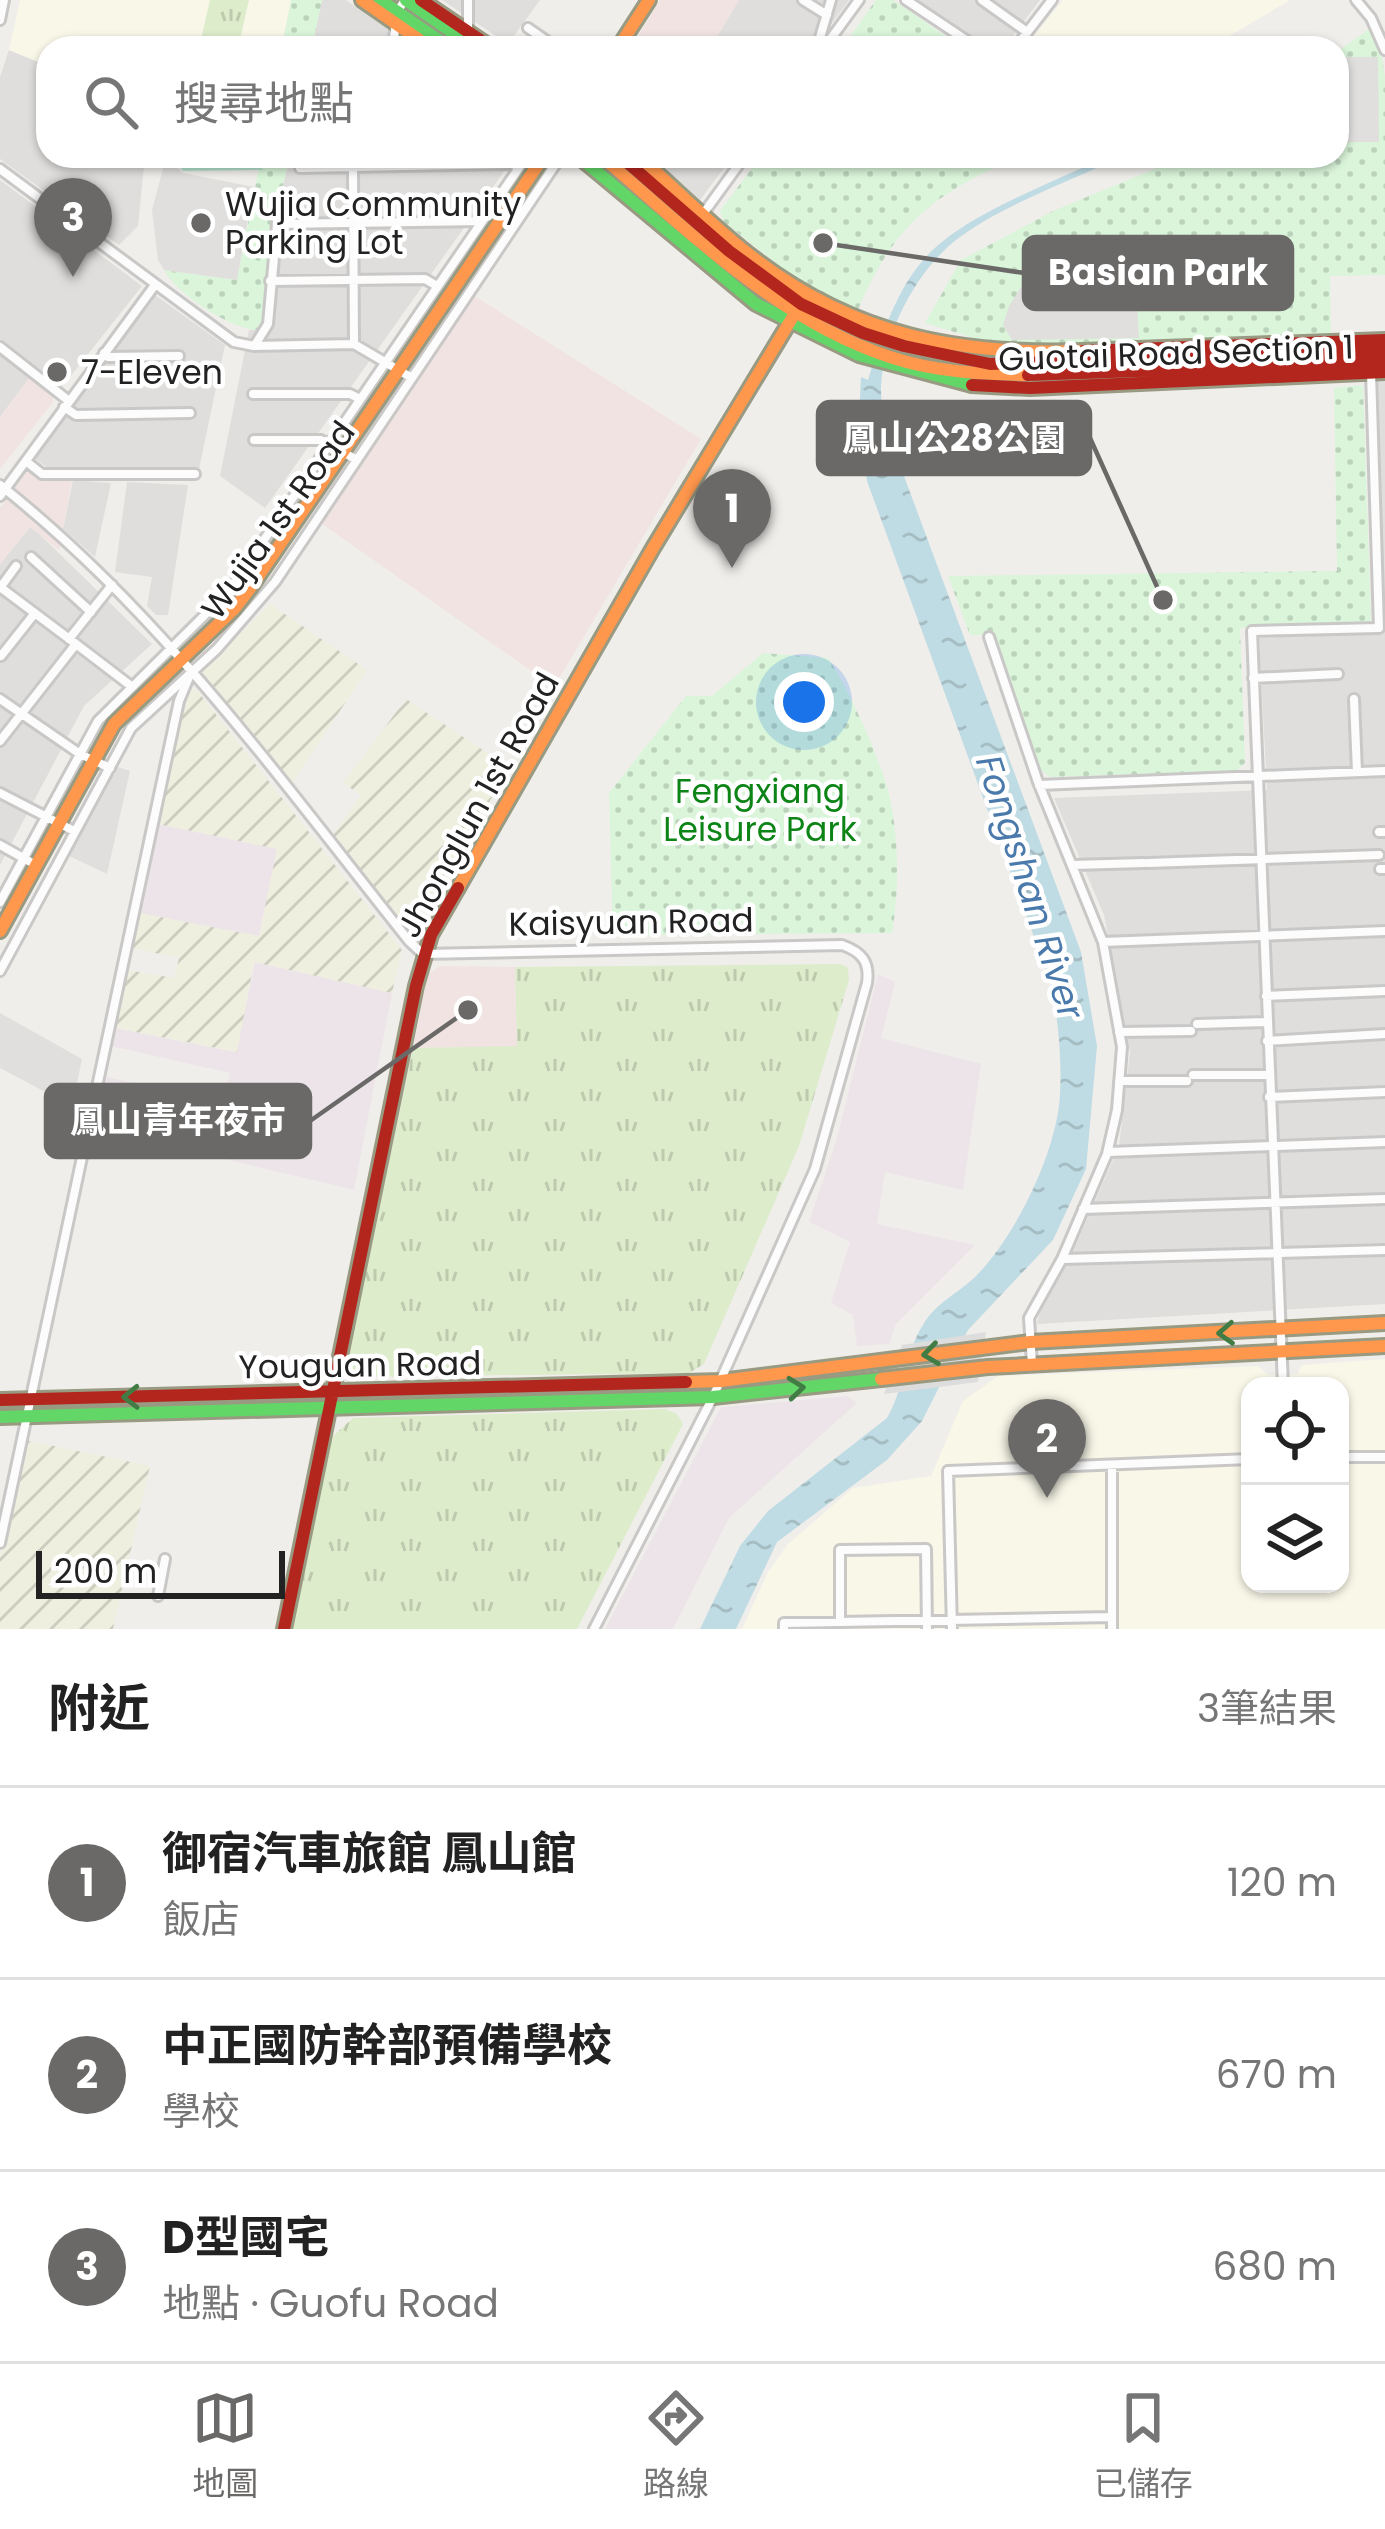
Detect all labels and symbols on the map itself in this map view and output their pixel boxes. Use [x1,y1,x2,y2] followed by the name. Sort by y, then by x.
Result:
[34,178,112,277] pin: 3
[225,181,522,266] place label: Wujia Community Parking Lot
[188,210,214,236] marker: Wujia Community Parking Lot
[1024,237,1292,309] callout: Basian Park
[1048,247,1269,298] text: Basian Park
[998,323,1354,383] street label: Guotai Road Section 1
[81,349,223,396] place label: 7-Eleven
[44,359,70,385] marker: 7-Eleven
[818,402,1090,474] callout: 鳳山公28公園
[190,411,366,629] street label: Wujia 1st Road
[842,413,1066,464] text: 鳳山公28公園
[693,469,771,568] pin: 1
[386,664,570,946] street label: Jhonglun 1st Road
[774,672,834,732] your location
[963,748,1097,1027] water label: Fongshan River
[663,768,857,853] park label: Fengxiang Leisure Park
[508,896,754,948] street label: Kaisyuan Road
[46,1085,310,1157] callout: 鳳山青年夜市
[70,1095,286,1146] text: 鳳山青年夜市
[1216,1320,1235,1346] one-way arrow
[238,1339,482,1391] street label: Youguan Road
[921,1340,940,1366] one-way arrow
[787,1376,806,1401] one-way arrow
[121,1384,139,1410] one-way arrow
[1008,1399,1086,1498] pin: 2
[36,1545,285,1598] scale bar

